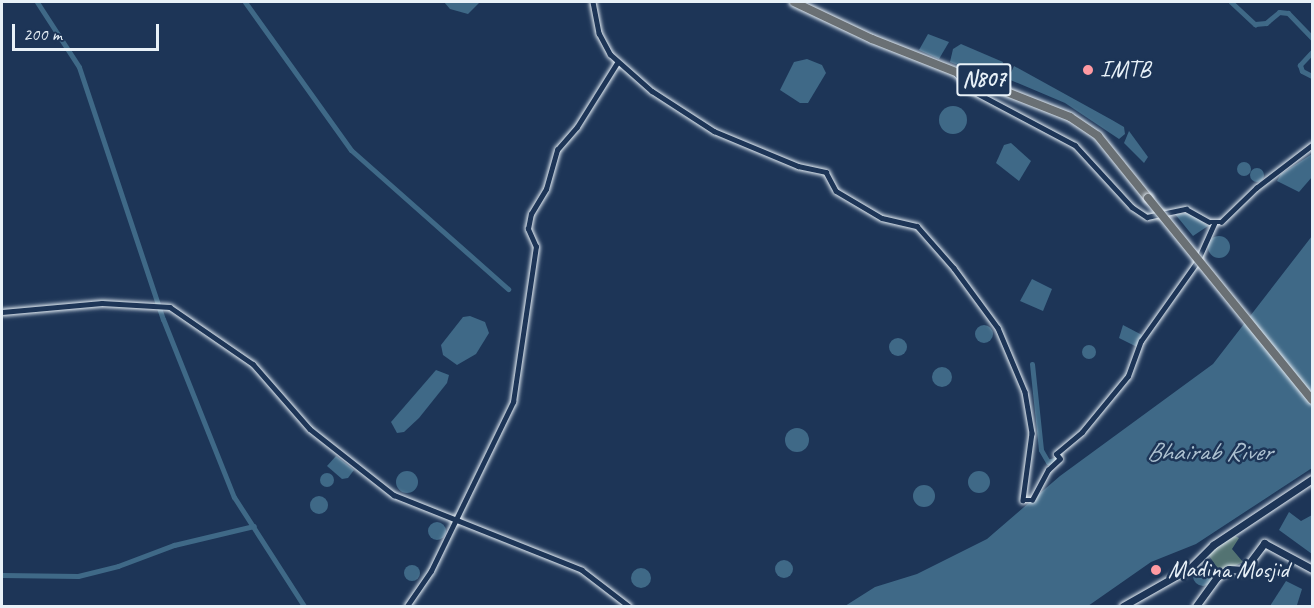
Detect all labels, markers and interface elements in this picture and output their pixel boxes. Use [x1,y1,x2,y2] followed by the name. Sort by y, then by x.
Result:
[15,12,162,50] scale bar
[23,23,62,45] text: 200 m
[1100,56,1151,84] place label: IMTB
[956,61,1012,99] road number: N807
[1081,63,1095,77] marker: IMTB
[1147,436,1271,468] water label: Bhairab River
[1168,556,1289,584] place label: Madina Mosjid
[1149,563,1163,577] marker: Madina Mosjid

